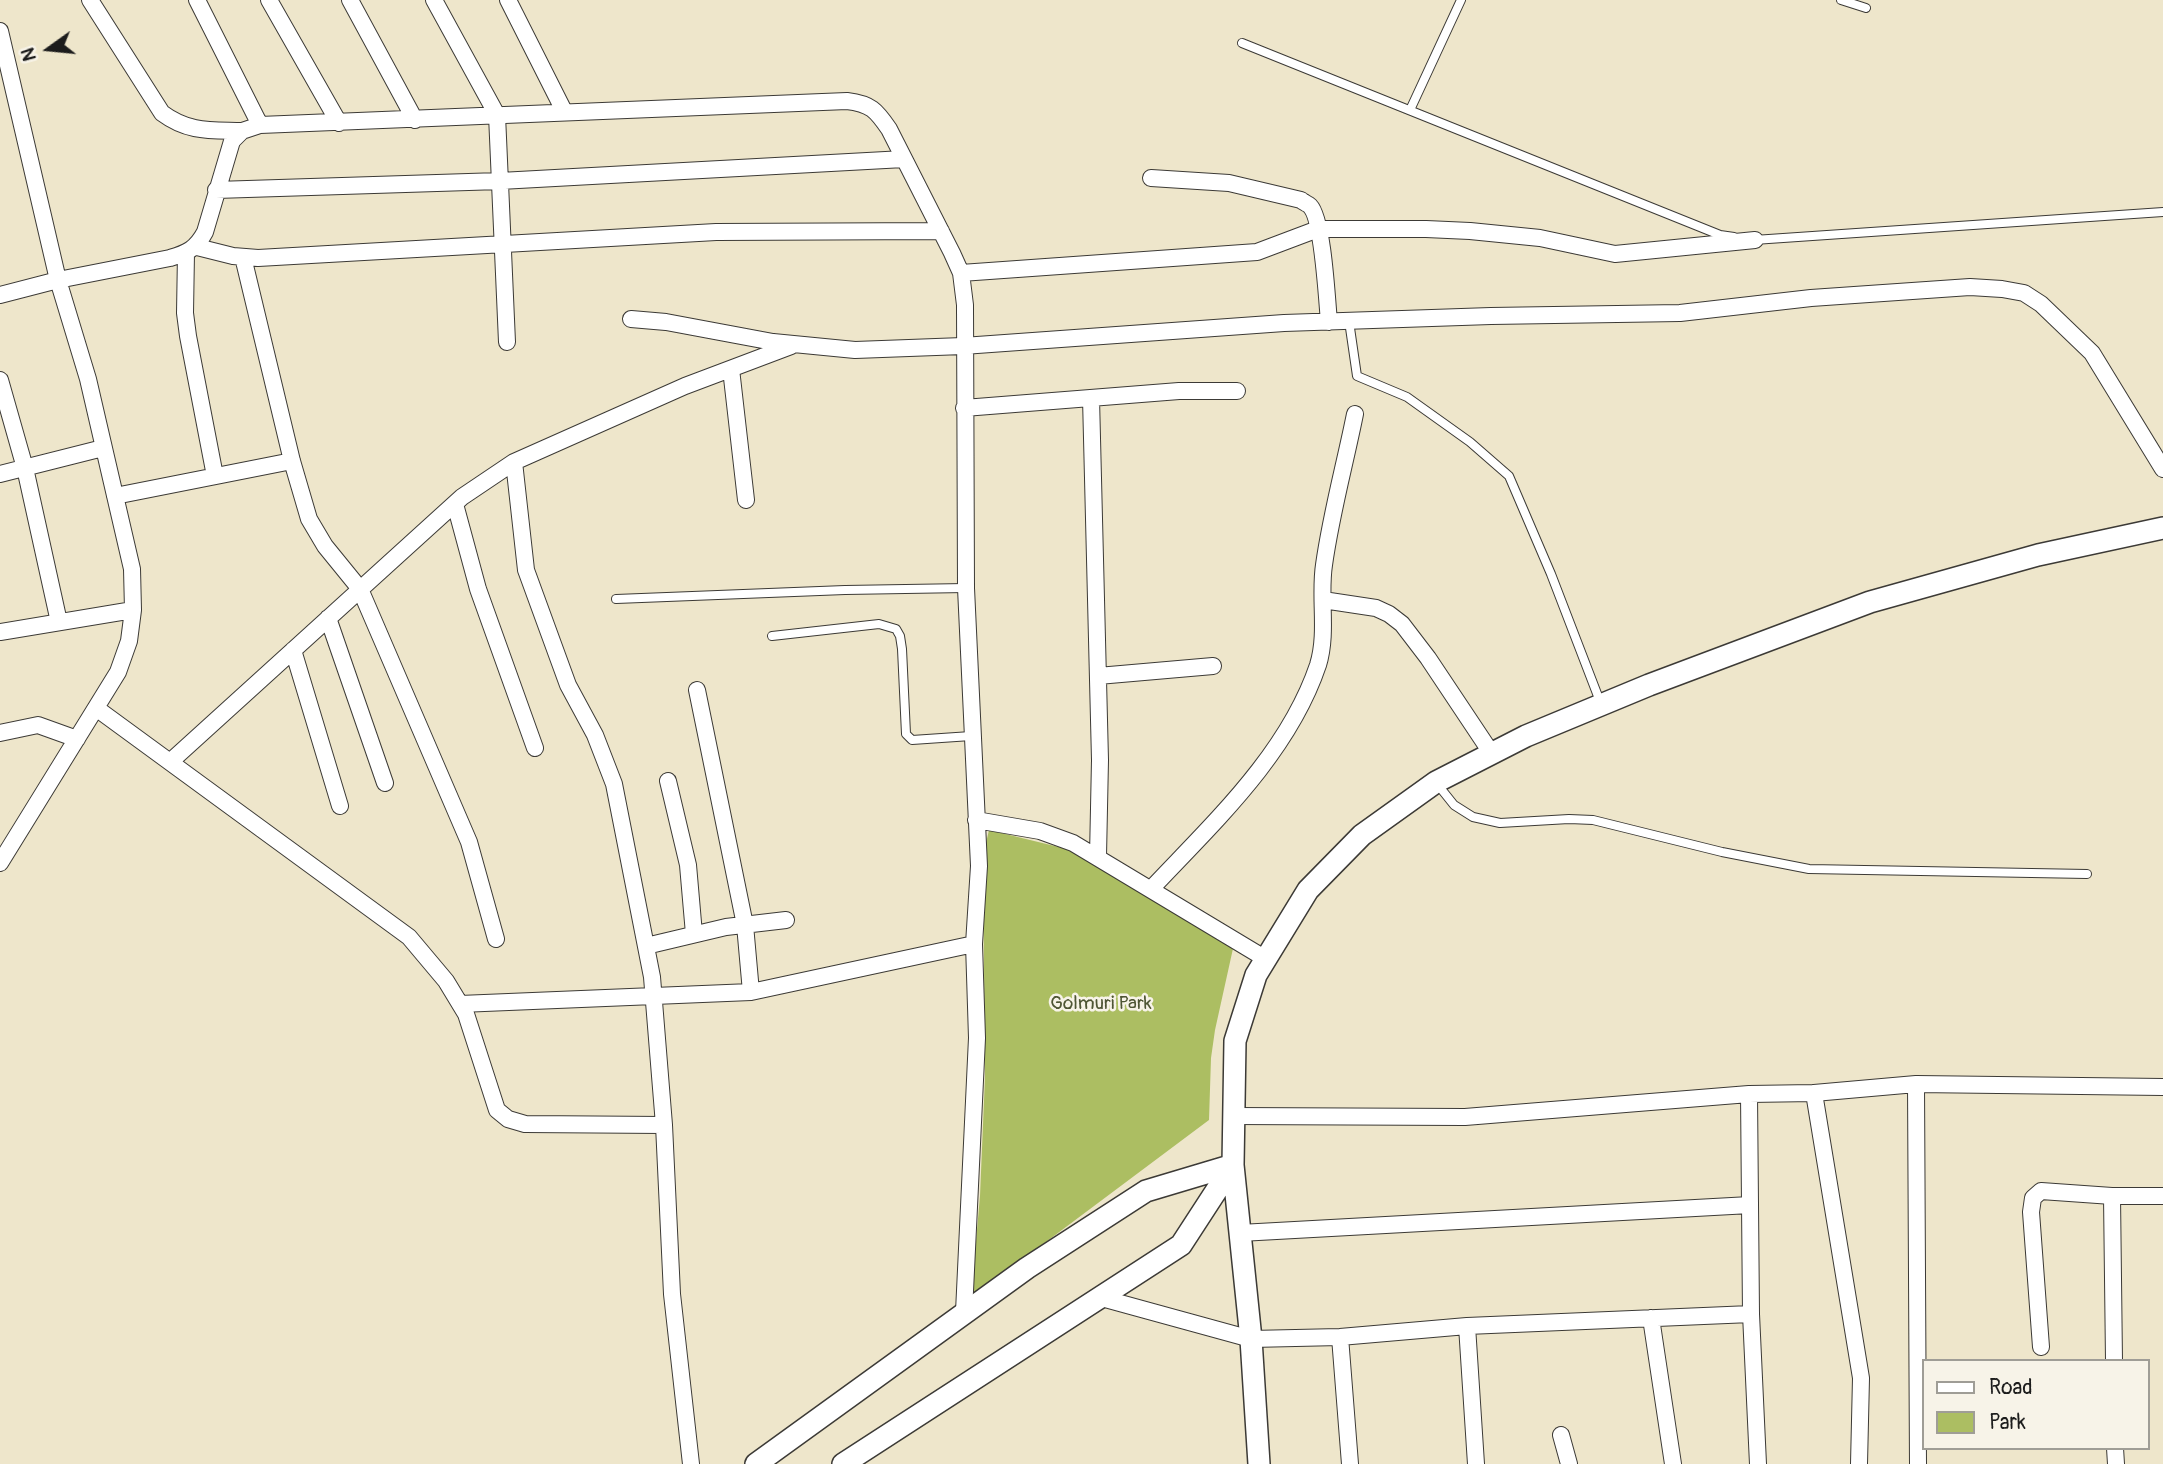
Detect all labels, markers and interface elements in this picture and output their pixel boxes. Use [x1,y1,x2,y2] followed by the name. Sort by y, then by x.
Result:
[14,14,84,84] north arrow
[15,45,42,64] text: N
[1050,993,1152,1015] park label: Golmuri Park
[1922,1359,2149,1450] legend
[1989,1374,2033,1401] text: Road
[1989,1409,2026,1436] text: Park

